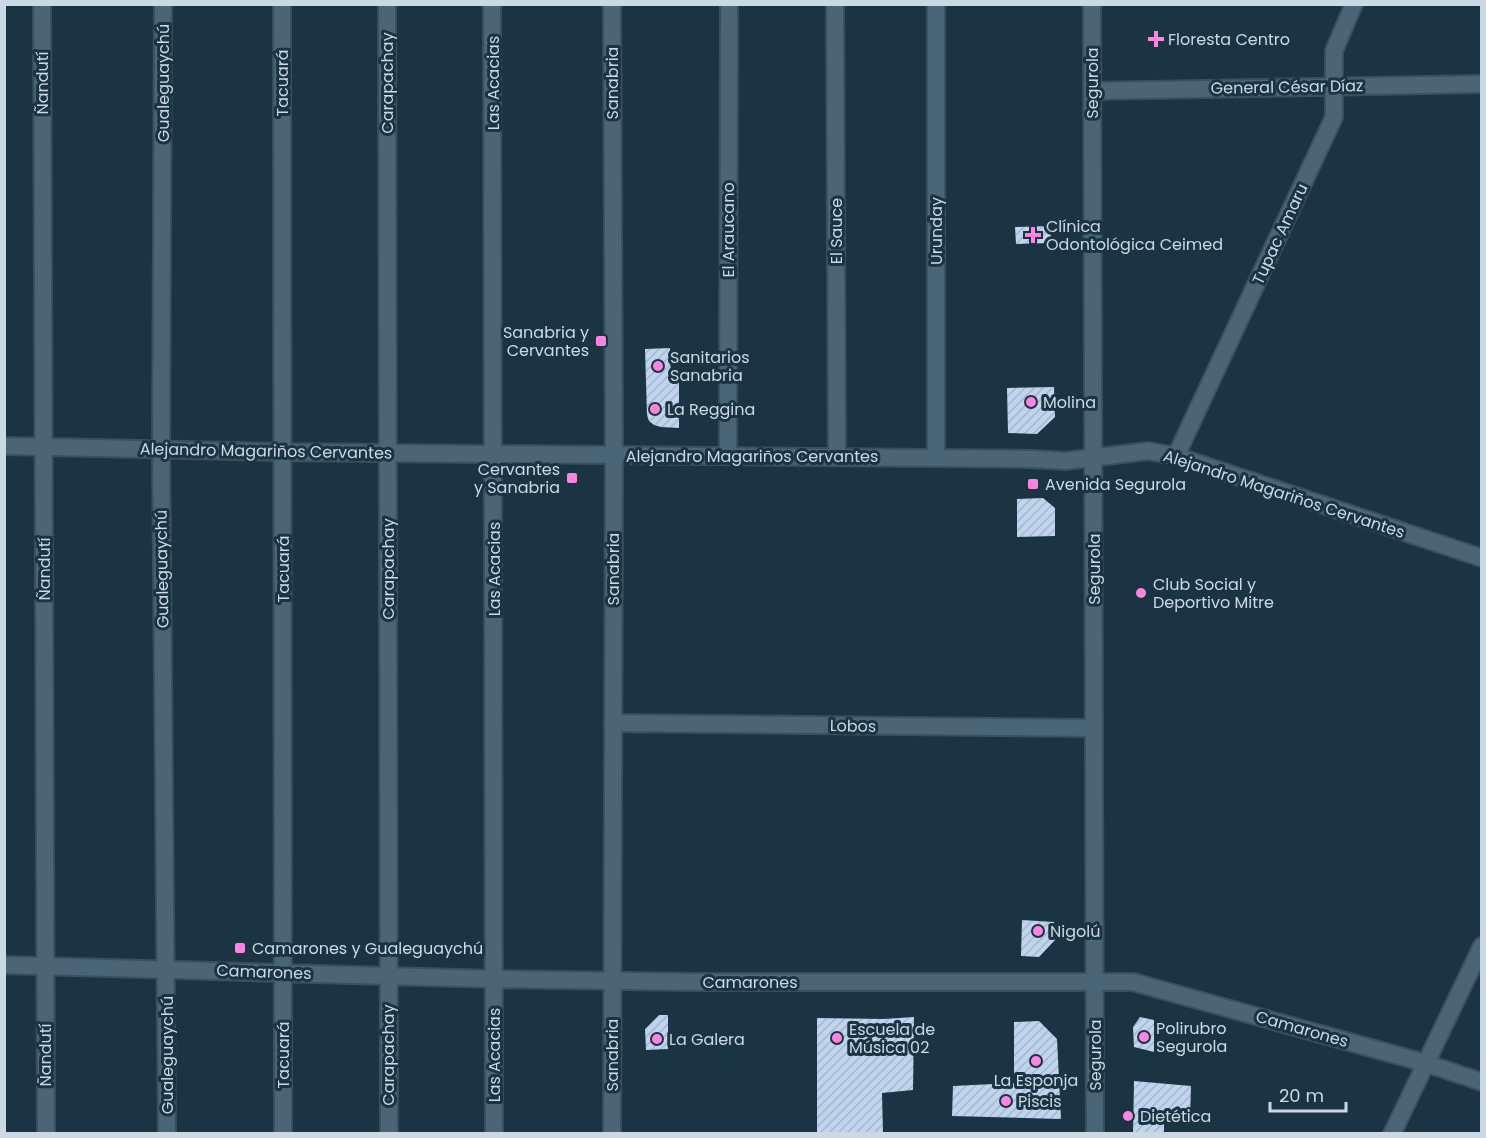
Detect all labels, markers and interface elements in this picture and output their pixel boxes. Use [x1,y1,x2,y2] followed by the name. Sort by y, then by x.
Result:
[152,24,175,142] street label: Gualeguaychú
[1168,28,1290,51] place label: Floresta Centro
[376,32,399,134] street label: Carapachay
[1149,32,1163,46] marker: Floresta Centro
[482,36,505,130] street label: Las Acacias
[601,47,624,119] street label: Sanabria
[1081,47,1104,119] street label: Segurola
[271,49,294,117] street label: Tacuará
[31,51,54,115] street label: Ñandutí
[1211,74,1363,100] street label: General César Díaz
[1247,180,1313,288] street label: Tupac Amaru
[717,182,740,278] street label: El Araucano
[925,197,948,265] street label: Urunday
[825,198,848,264] street label: El Sauce
[1046,215,1223,256] place label: Clínica Odontológica Ceimed
[1024,226,1042,244] marker: Clínica Odontológica Ceimed
[503,321,589,362] place label: Sanabria y Cervantes
[594,334,608,348] marker: Sanabria y Cervantes
[670,346,750,387] place label: Sanitarios Sanabria
[651,359,665,373] marker: Sanitarios Sanabria
[1043,391,1096,414] place label: Molina
[1024,395,1038,409] marker: Molina
[667,398,755,421] place label: La Reggina
[648,402,662,416] marker: La Reggina
[140,437,392,465] street label: Alejandro Magariños Cervantes
[1160,444,1408,544] street label: Alejandro Magariños Cervantes
[626,445,878,468] street label: Alejandro Magariños Cervantes
[474,458,560,499] place label: Cervantes y Sanabria
[565,471,579,485] marker: Cervantes y Sanabria
[1045,473,1186,496] place label: Avenida Segurola
[1026,477,1040,491] marker: Avenida Segurola
[149,510,175,628] street label: Gualeguaychú
[377,518,400,620] street label: Carapachay
[483,522,506,616] street label: Las Acacias
[602,533,625,605] street label: Sanabria
[1083,533,1106,605] street label: Segurola
[272,535,295,603] street label: Tacuará
[33,537,56,601] street label: Ñandutí
[1153,573,1274,614] place label: Club Social y Deportivo Mitre
[1134,586,1148,600] marker: Club Social y Deportivo Mitre
[830,714,876,738] street label: Lobos
[1050,920,1100,943] place label: Nigolú
[1031,924,1045,938] marker: Nigolú
[252,937,483,960] place label: Camarones y Gualeguaychú
[233,941,247,955] marker: Camarones y Gualeguaychú
[216,959,312,985] street label: Camarones
[702,971,798,994] street label: Camarones
[156,996,179,1114] street label: Gualeguaychú
[377,1004,400,1106] street label: Carapachay
[1253,1005,1351,1053] street label: Camarones
[483,1008,506,1102] street label: Las Acacias
[1156,1017,1227,1058] place label: Polirubro Segurola
[849,1018,935,1059] place label: Escuela de Música 02
[601,1019,624,1091] street label: Sanabria
[1084,1019,1107,1091] street label: Segurola
[272,1021,295,1089] street label: Tacuará
[34,1023,57,1087] street label: Ñandutí
[669,1028,745,1051] place label: La Galera
[1137,1030,1151,1044] marker: Polirubro Segurola
[830,1031,844,1045] marker: Escuela de Música 02
[650,1032,664,1046] marker: La Galera
[1029,1054,1043,1068] marker: La Esponja
[994,1069,1078,1092] place label: La Esponja
[1270,1075,1346,1113] scale bar
[1279,1083,1324,1108] text: 20 m
[1018,1090,1062,1113] place label: Piscis
[999,1094,1013,1108] marker: Piscis
[1140,1105,1211,1128] place label: Dietética
[1121,1109,1135,1123] marker: Dietética

